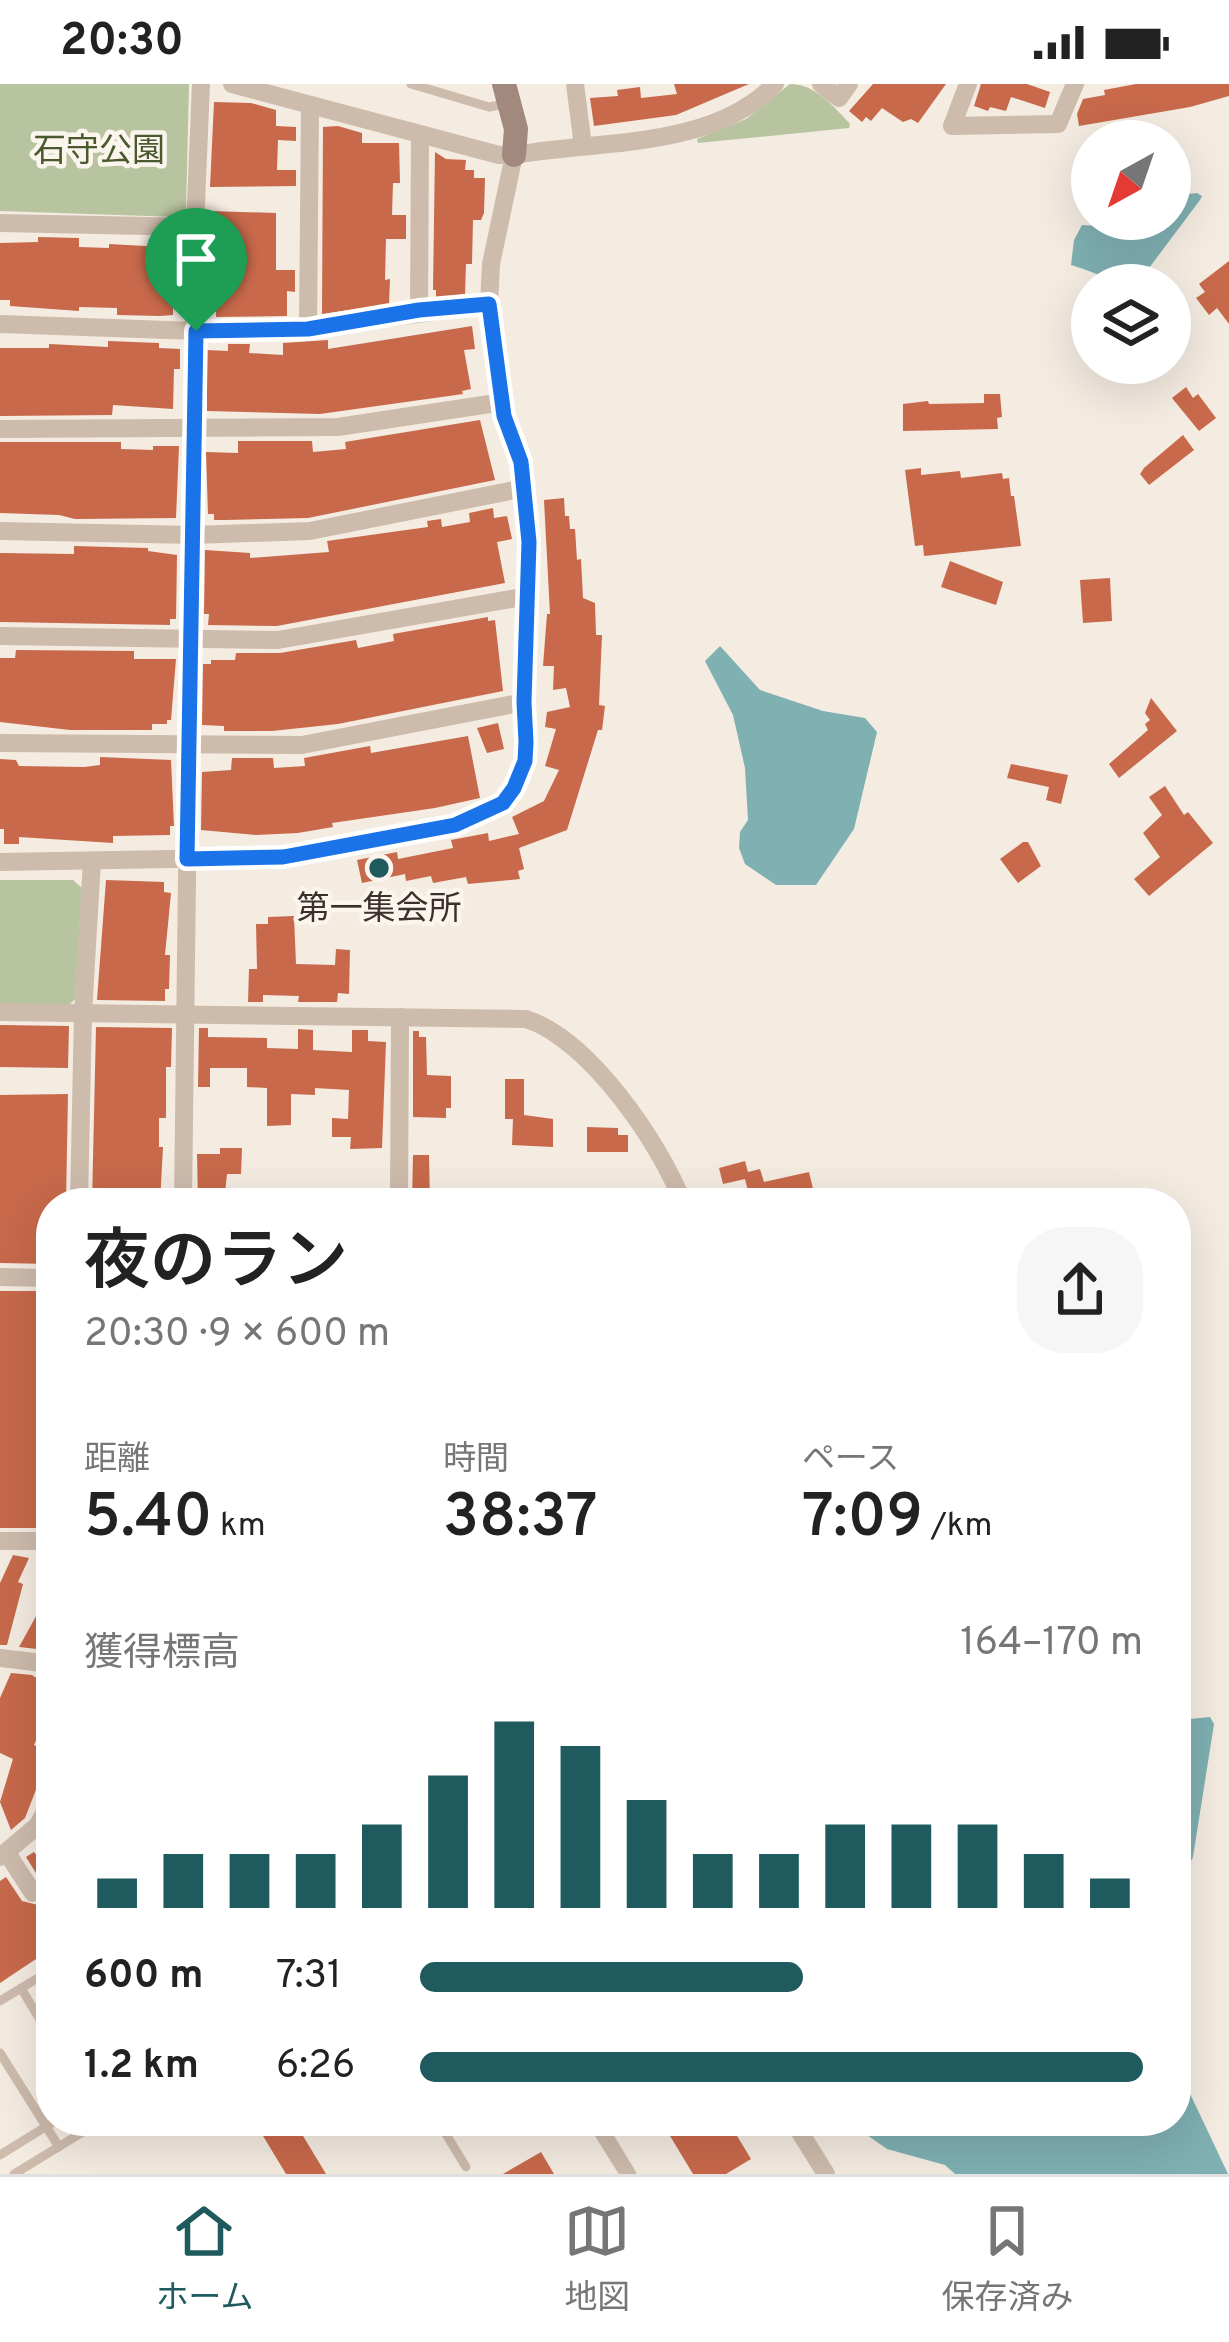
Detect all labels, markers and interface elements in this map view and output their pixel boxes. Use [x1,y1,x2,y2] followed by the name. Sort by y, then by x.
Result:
[60,14,184,71] text: 20:30
[1071,120,1191,240] north arrow
[1071,120,1191,384] map controls
[33,132,165,174] park label: 石守公園
[145,208,247,331] pin
[163,226,229,292] icon: arrive
[1071,264,1191,384] button: layers
[366,855,392,881] marker: 第一集会所
[297,890,462,932] place label: 第一集会所
[84,1224,348,1307] text: 夜のラン
[1017,1227,1143,1353] button: share
[84,1311,390,1360] text: 20:30 · 9 × 600 m
[84,1440,150,1482] text: 距離
[443,1440,509,1482] text: 時間
[802,1440,899,1482] text: ペース
[84,1482,212,1558] text: 5.40
[443,1482,598,1558] text: 38:37
[802,1482,923,1558] text: 7:09
[212,1506,266,1548] text: km
[923,1506,992,1548] text: /km
[960,1620,1143,1669] text: 164–170 m
[84,1631,240,1680] text: 獲得標高
[84,1953,203,2002] text: 600 m
[276,1953,342,2002] text: 7:31
[84,2043,199,2092] text: 1.2 km
[276,2043,355,2092] text: 6:26
[155,2198,254,2321] tab: ホーム
[564,2198,630,2321] tab: 地図
[941,2198,1073,2321] tab: 保存済み

